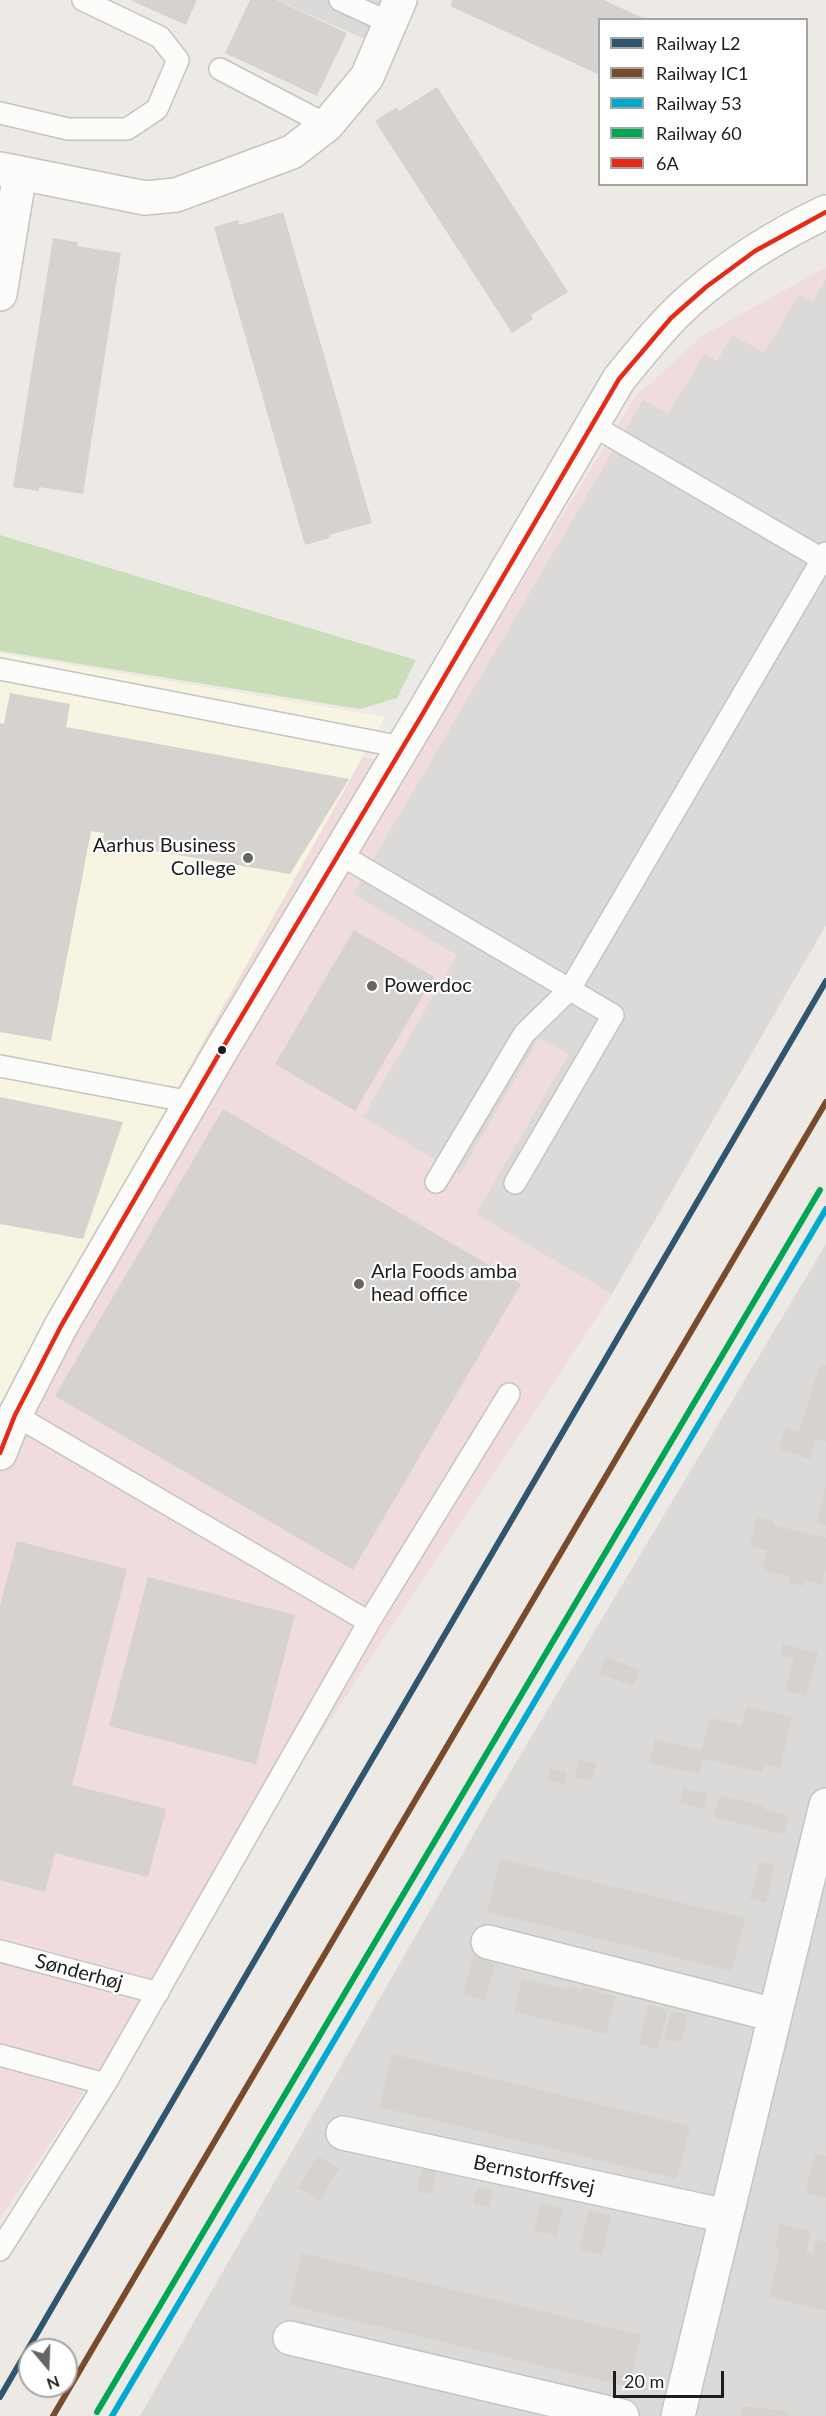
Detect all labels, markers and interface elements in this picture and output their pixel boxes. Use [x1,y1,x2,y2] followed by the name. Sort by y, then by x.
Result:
[598,18,808,186] legend
[656,32,741,54] text: Railway L2
[656,62,748,84] text: Railway IC1
[656,92,742,114] text: Railway 53
[656,122,742,144] text: Railway 60
[656,152,679,174] text: 6A
[93,834,236,881] place label: Aarhus Business College
[241,851,255,865] marker: Aarhus Business College
[384,974,472,998] place label: Powerdoc
[365,979,379,993] marker: Powerdoc
[216,1044,228,1056] unlabelled marker
[371,1260,517,1307] place label: Arla Foods amba head office
[352,1277,366,1291] marker: Arla Foods amba head office
[33,1949,125,1995] street label: Sønderhøj
[471,2150,597,2200] street label: Bernstorffsvej
[18,2338,78,2398] north arrow
[616,2359,727,2397] scale bar
[624,2370,664,2392] text: 20 m
[44,2373,62,2395] text: N

